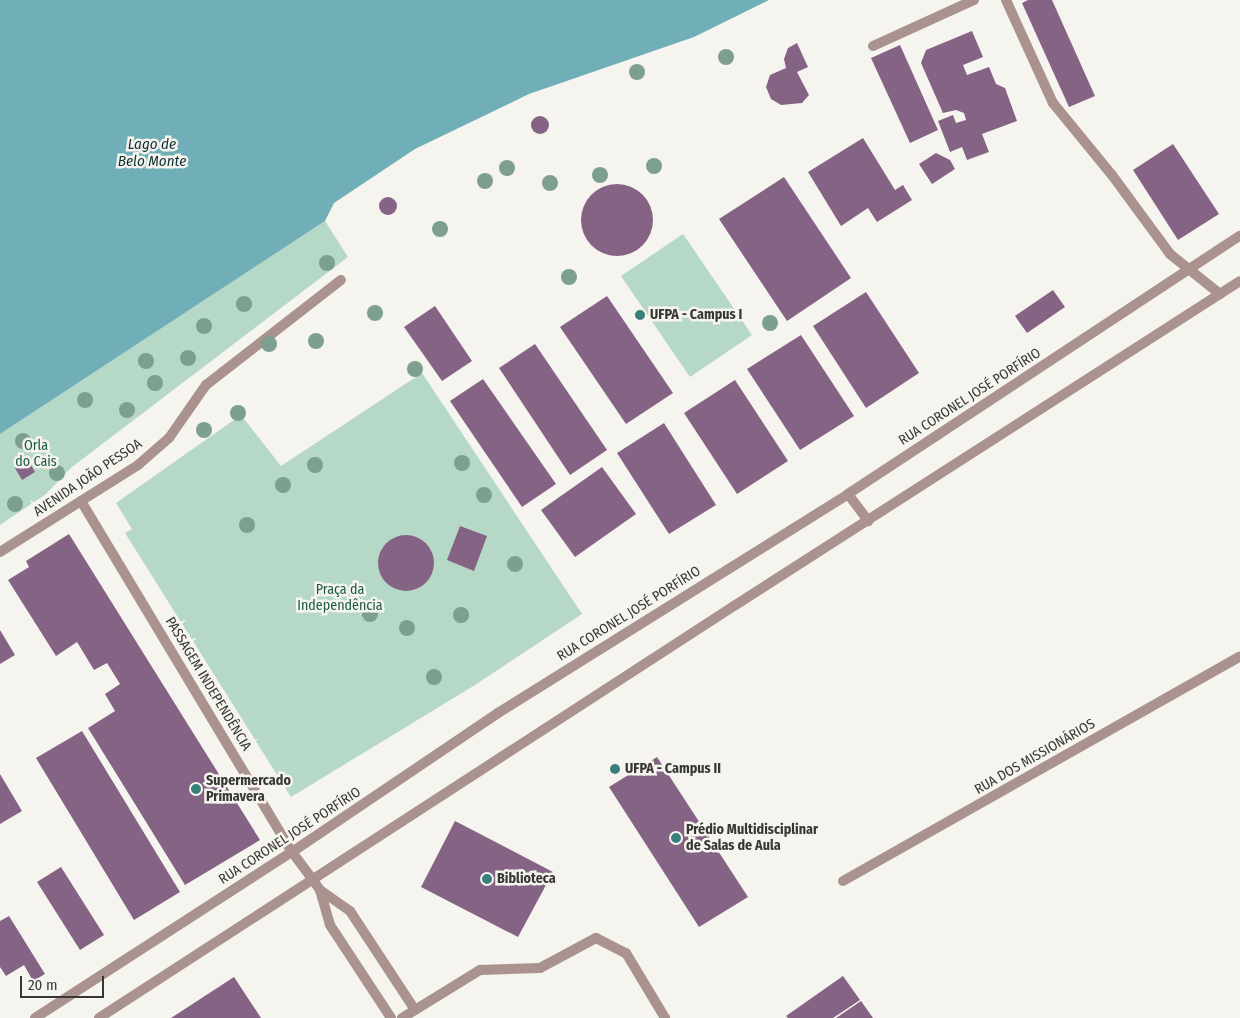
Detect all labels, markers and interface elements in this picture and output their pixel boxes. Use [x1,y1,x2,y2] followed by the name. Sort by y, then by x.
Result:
[118,135,186,170] water label: Lago de Belo Monte
[650,307,742,323] place label: UFPA - Campus I
[634,309,646,321] marker: UFPA - Campus I
[896,345,1044,449] street label: RUA CORONEL JOSÉ PORFÍRIO
[31,436,145,520] street label: AVENIDA JOÃO PESSOA
[15,438,57,471] park label: Orla do Cais
[554,563,704,665] street label: RUA CORONEL JOSÉ PORFÍRIO
[297,582,383,614] park label: Praça da Independência
[161,614,255,754] street label: PASSAGEM INDEPENDÊNCIA
[972,716,1098,798] street label: RUA DOS MISSIONÁRIOS
[625,761,721,777] place label: UFPA - Campus II
[609,763,621,775] marker: UFPA - Campus II
[206,773,291,806] place label: Supermercado Primavera
[190,783,202,795] marker: Supermercado Primavera
[216,784,364,888] street label: RUA CORONEL JOSÉ PORFÍRIO
[686,822,818,854] place label: Prédio Multidisciplinar de Salas de Aula
[670,832,682,844] marker: Prédio Multidisciplinar de Salas de Aula
[497,871,556,887] place label: Biblioteca
[481,873,493,885] marker: Biblioteca
[22,966,106,998] scale bar
[28,976,58,994] text: 20 m

